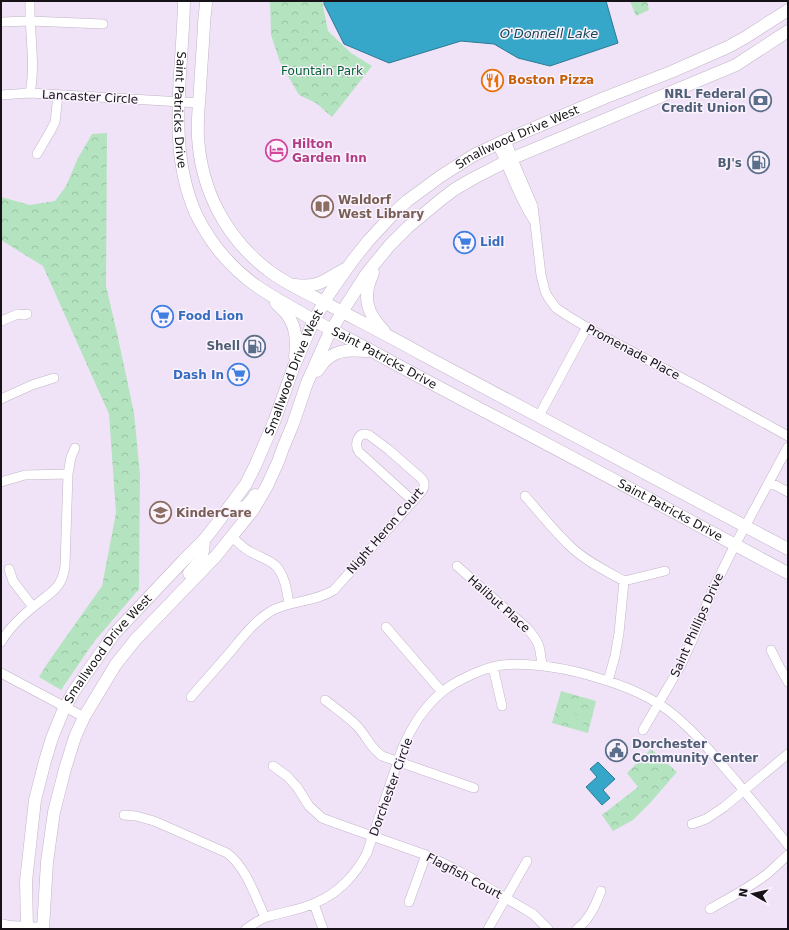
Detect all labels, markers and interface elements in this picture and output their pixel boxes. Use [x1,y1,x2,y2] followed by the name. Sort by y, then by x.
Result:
[500,26,598,41] water label: O'Donnell Lake
[171,51,189,169] street label: Saint Patricks Drive
[281,64,363,78] park label: Fountain Park
[479,67,505,93] restaurant icon: Boston Pizza
[508,73,594,87] place label: Boston Pizza
[42,87,138,107] street label: Lancaster Circle
[661,87,746,115] place label: NRL Federal Credit Union
[748,88,774,114] bank icon: NRL Federal Credit Union
[453,102,581,172] street label: Smallwood Drive West
[292,137,367,165] place label: Hilton Garden Inn
[264,138,290,164] hotel icon: Hilton Garden Inn
[745,150,771,176] fuel station icon: BJ's
[718,156,742,170] place label: BJ's
[338,193,424,221] place label: Waldorf West Library
[310,194,336,220] library icon: Waldorf West Library
[451,229,477,255] supermarket icon: Lidl
[480,235,504,249] place label: Lidl
[150,303,176,329] supermarket icon: Food Lion
[262,307,326,438] street label: Smallwood Drive West
[178,309,244,323] place label: Food Lion
[584,321,682,383] street label: Promenade Place
[329,324,439,392] street label: Saint Patricks Drive
[242,333,268,359] fuel station icon: Shell
[206,339,240,353] place label: Shell
[226,362,252,388] supermarket icon: Dash In
[173,368,224,382] place label: Dash In
[615,476,725,544] street label: Saint Patricks Drive
[344,485,426,577] street label: Night Heron Court
[147,500,173,526] school or university icon: KinderCare
[176,506,252,520] place label: KinderCare
[668,571,726,679] street label: Saint Phillips Drive
[465,572,533,636] street label: Halibut Place
[62,591,155,706] street label: Smallwood Drive West
[367,736,415,838] street label: Dorchester Circle
[632,737,758,765] place label: Dorchester Community Center
[604,738,630,764] public building icon: Dorchester Community Center
[424,850,504,902] street label: Flagfish Court
[733,874,773,914] north arrow
[737,887,751,898] text: N

